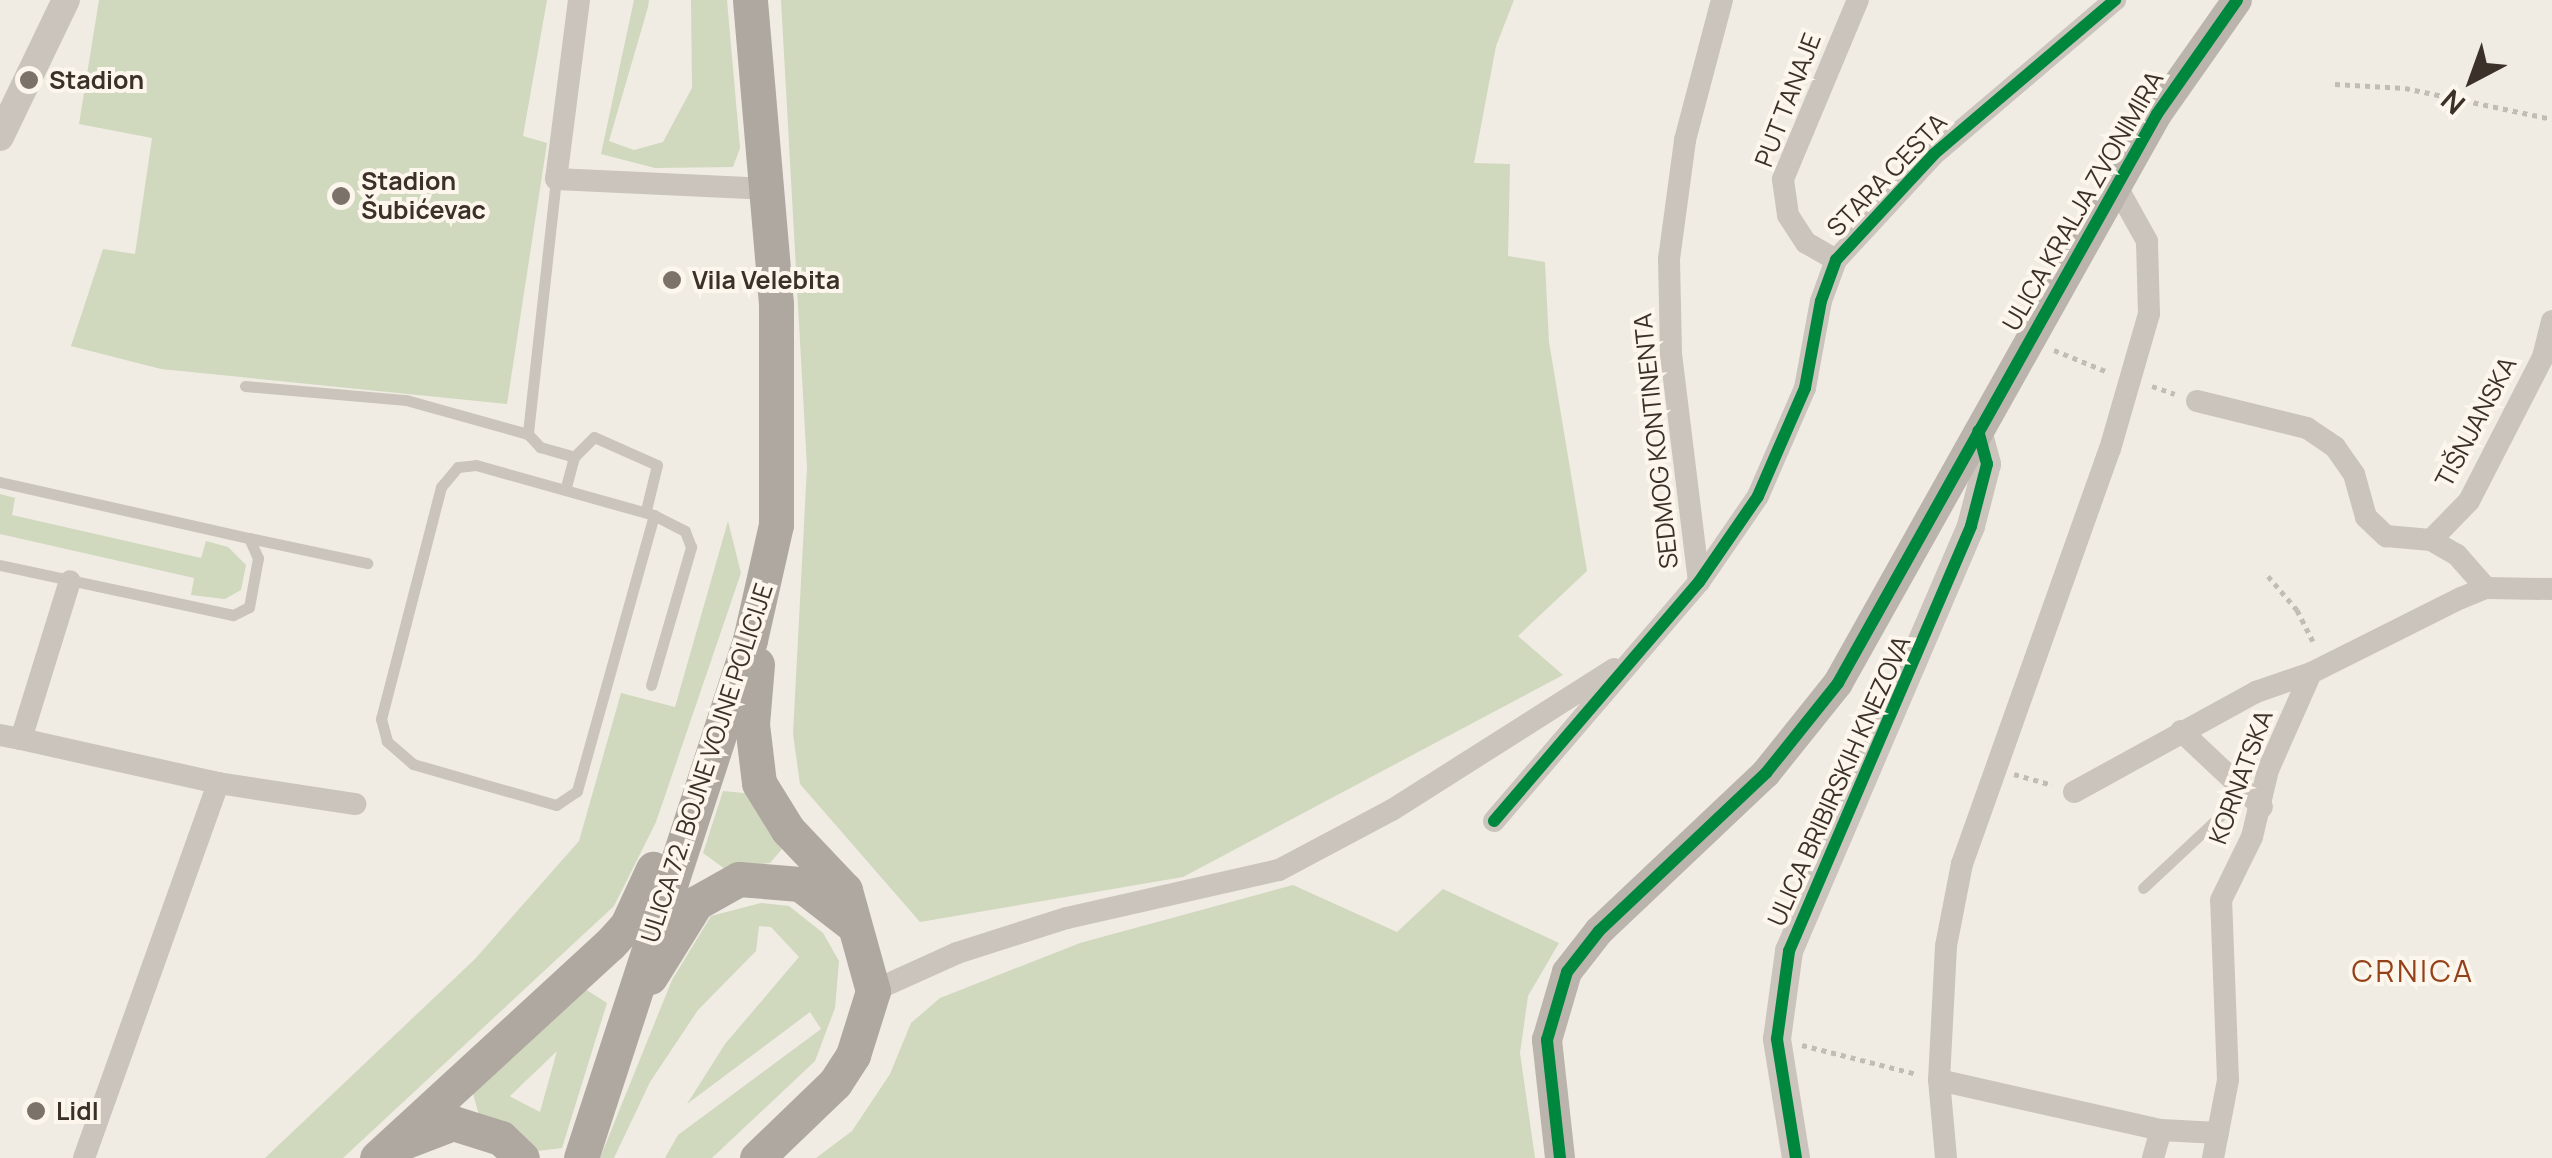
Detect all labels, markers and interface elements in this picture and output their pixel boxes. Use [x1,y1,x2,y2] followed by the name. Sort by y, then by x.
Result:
[1749,29,1827,171] street label: PUT TANAJE
[2422,30,2522,130] north arrow
[49,65,144,95] place label: Stadion
[1996,66,2170,336] street label: ULICA KRALJA ZVONIMIRA
[18,69,40,91] marker: Stadion
[2432,82,2472,124] text: N
[1821,107,1953,243] street label: STARA CESTA
[361,167,486,226] place label: Stadion Šubićevac
[330,185,352,207] marker: Stadion Šubićevac
[692,265,840,295] place label: Vila Velebita
[661,269,683,291] marker: Vila Velebita
[1628,312,1684,570] street label: SEDMOG KONTINENTA
[2429,352,2523,492] street label: TIŠNJANSKA
[635,580,779,946] street label: ULICA 72. BOJNE VOJNE POLICIJE
[1761,631,1917,931] street label: ULICA BRIBIRSKIH KNEZOVA
[2203,706,2279,848] street label: KORNATSKA
[2352,953,2474,989] district label: CRNICA
[56,1096,99,1126] place label: Lidl
[25,1100,47,1122] marker: Lidl

